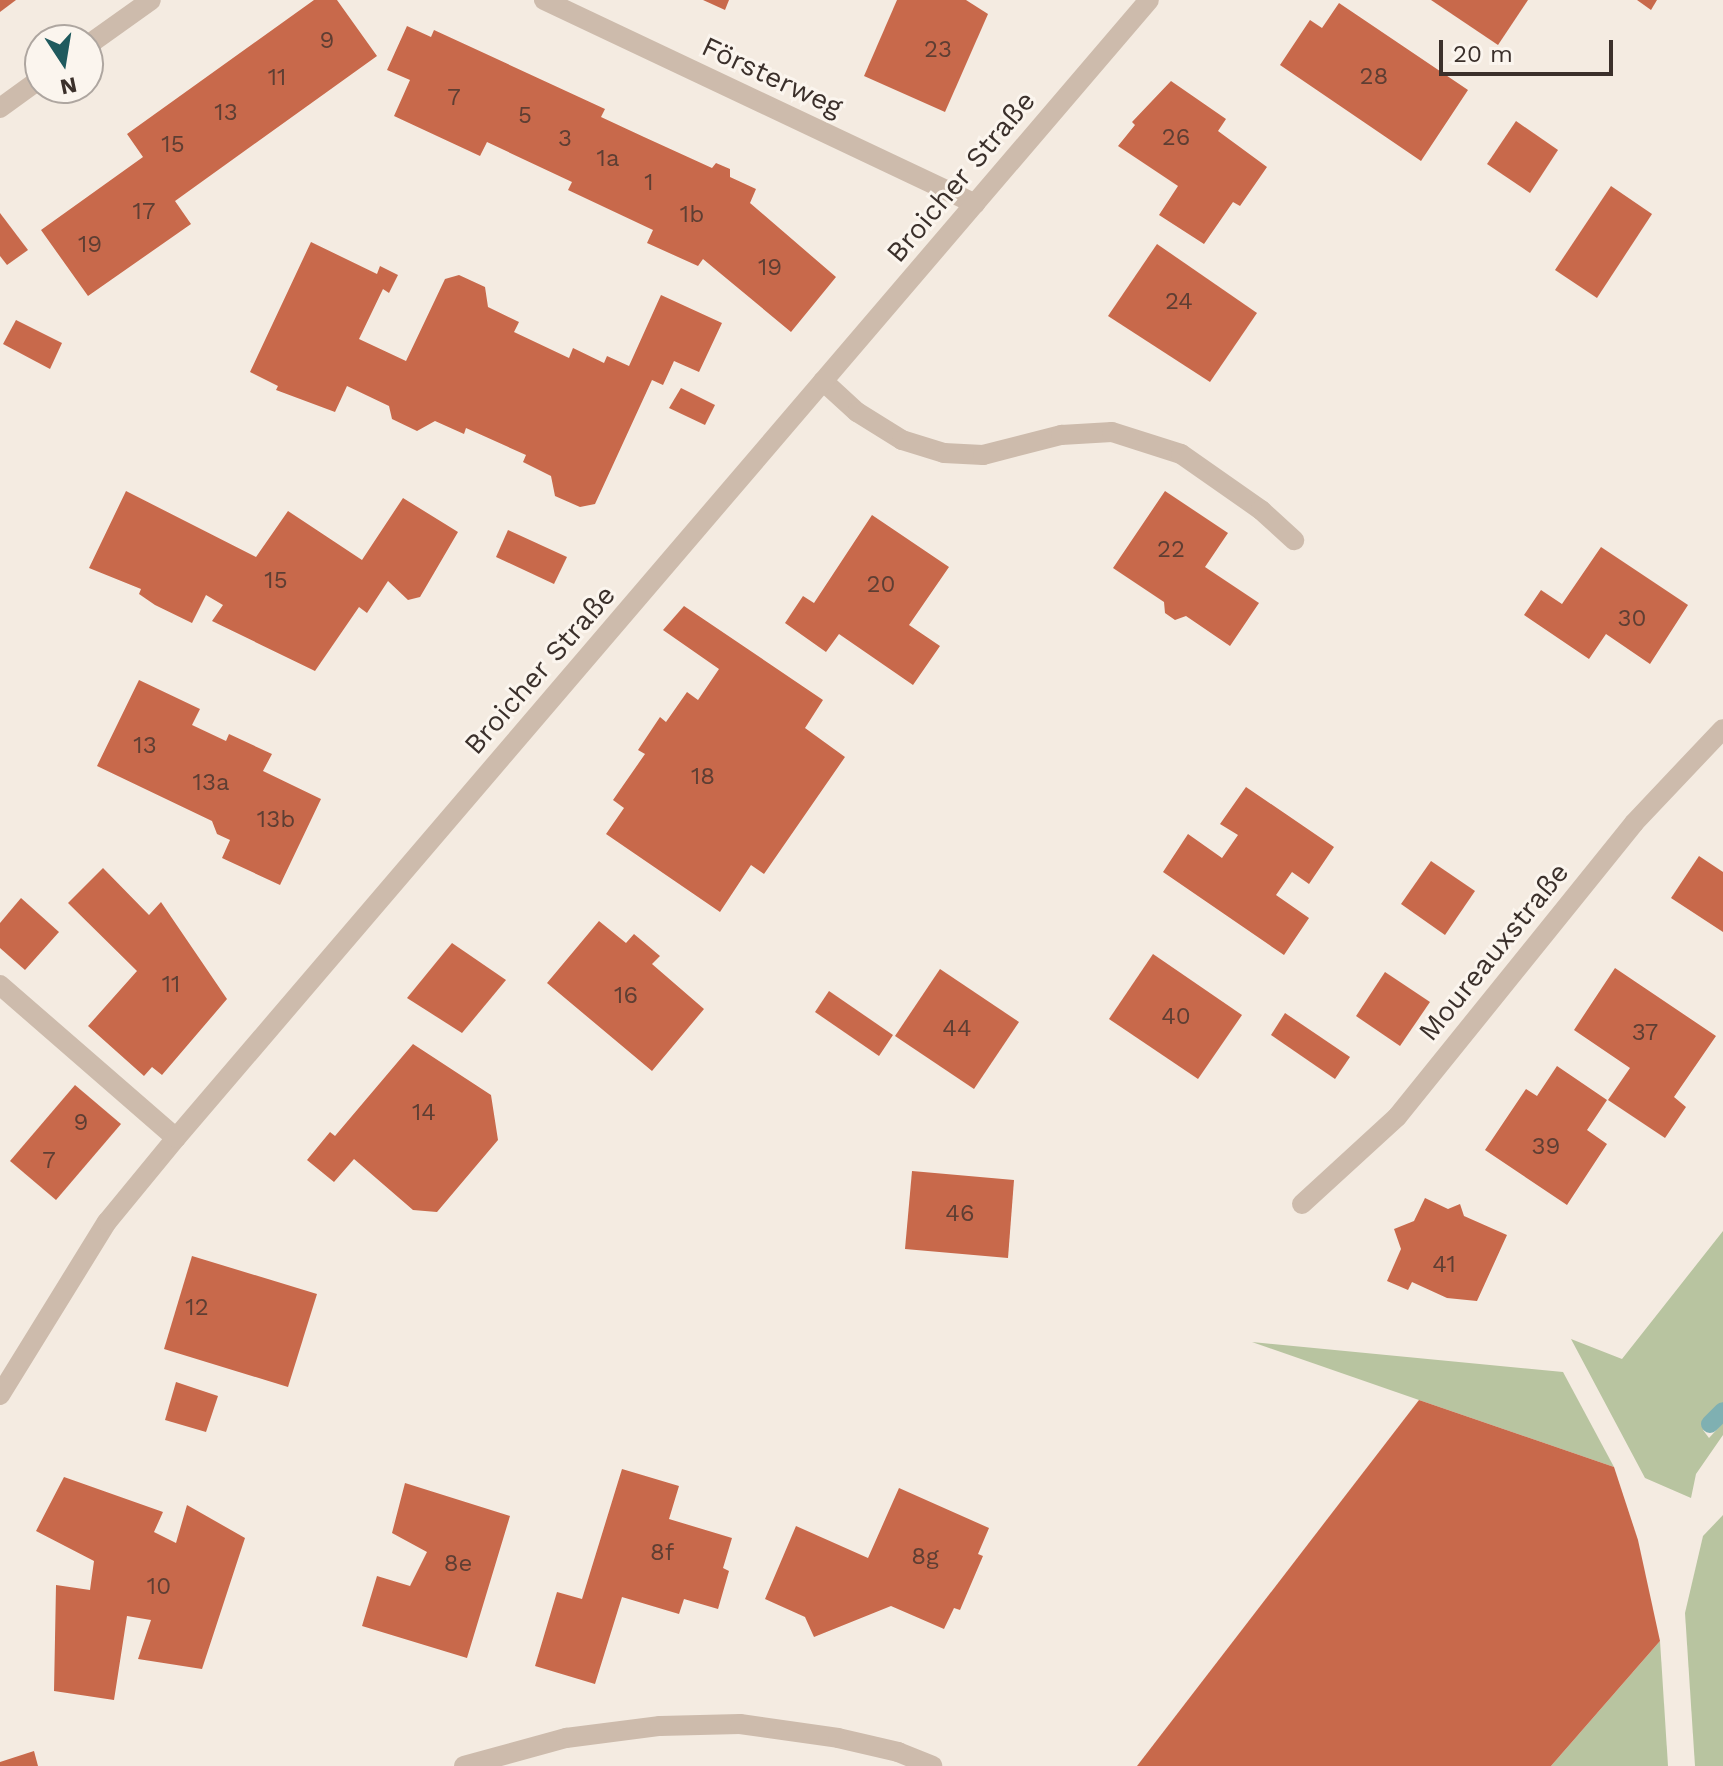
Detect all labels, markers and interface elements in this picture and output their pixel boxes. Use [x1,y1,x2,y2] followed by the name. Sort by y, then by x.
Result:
[24,24,104,104] north arrow
[1443,24,1617,74] scale bar
[320,27,334,55] house number: 9
[696,30,848,124] street label: Försterweg
[924,36,952,64] house number: 23
[1453,40,1513,68] text: 20 m
[1360,63,1388,91] house number: 28
[268,64,286,92] house number: 11
[58,72,79,100] text: N
[447,84,461,112] house number: 7
[879,84,1043,270] street label: Broicher Straße
[214,99,238,127] house number: 13
[518,102,532,130] house number: 5
[1162,124,1190,152] house number: 26
[558,125,572,153] house number: 3
[161,131,185,159] house number: 15
[597,145,619,173] house number: 1a
[644,169,654,197] house number: 1
[133,198,155,226] house number: 17
[680,201,704,229] house number: 1b
[78,231,102,259] house number: 19
[758,254,782,282] house number: 19
[1165,288,1193,316] house number: 24
[1157,536,1185,564] house number: 22
[264,567,288,595] house number: 15
[867,571,895,599] house number: 20
[457,578,623,762] street label: Broicher Straße
[1618,605,1646,633] house number: 30
[133,732,157,760] house number: 13
[691,763,715,791] house number: 18
[193,769,229,797] house number: 13a
[257,806,295,834] house number: 13b
[1412,856,1576,1048] street label: Moureauxstraße
[162,971,180,999] house number: 11
[614,982,638,1010] house number: 16
[1161,1003,1191,1031] house number: 40
[942,1015,972,1043] house number: 44
[1632,1019,1658,1047] house number: 37
[412,1099,436,1127] house number: 14
[74,1109,88,1137] house number: 9
[1532,1133,1560,1161] house number: 39
[42,1147,56,1175] house number: 7
[945,1200,975,1228] house number: 46
[1432,1251,1456,1279] house number: 41
[185,1294,209,1322] house number: 12
[650,1539,674,1567] house number: 8f
[911,1543,939,1571] house number: 8g
[444,1550,472,1578] house number: 8e
[147,1573,171,1601] house number: 10

